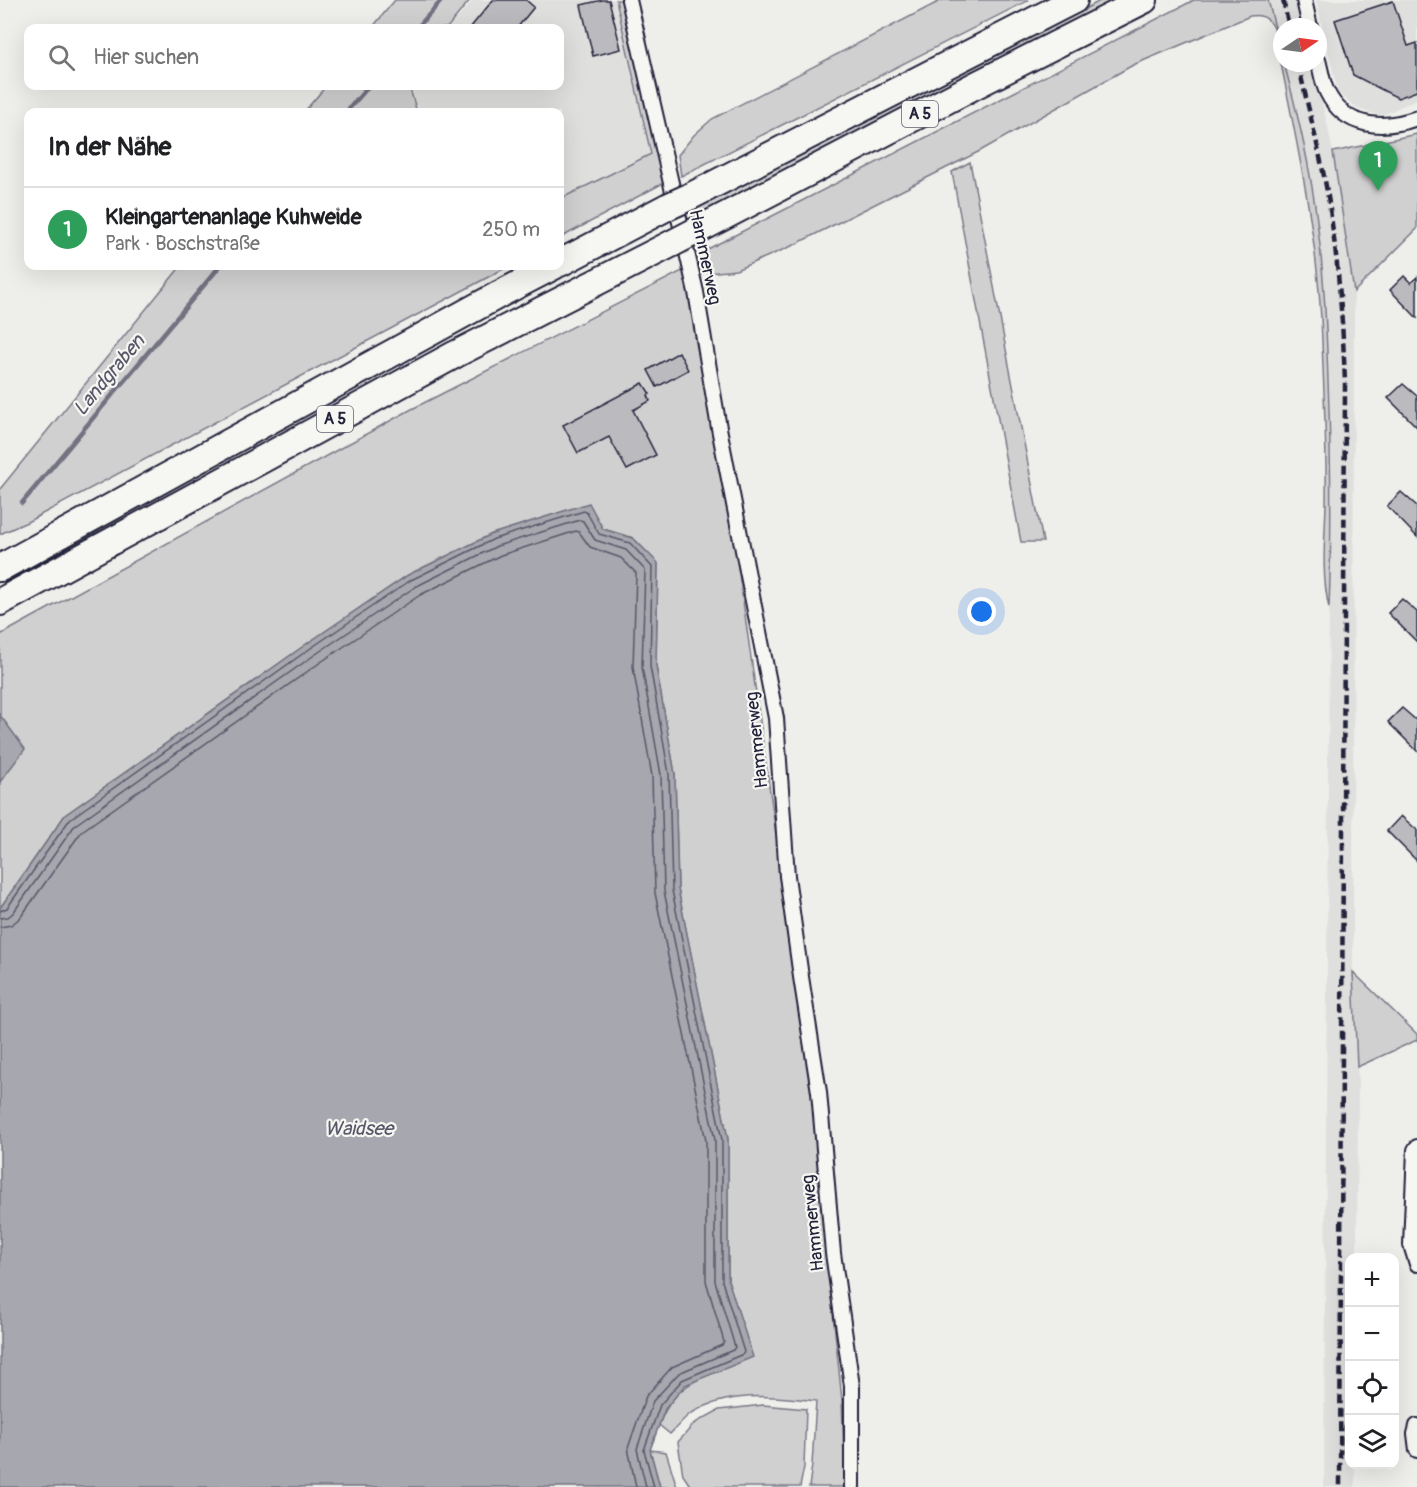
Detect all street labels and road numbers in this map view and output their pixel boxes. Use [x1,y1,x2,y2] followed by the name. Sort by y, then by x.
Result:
[902,101,938,127] road number: A 5
[684,207,726,307] street label: Hammerweg
[317,406,353,432] road number: A 5
[740,691,774,789] street label: Hammerweg
[796,1174,830,1272] street label: Hammerweg

